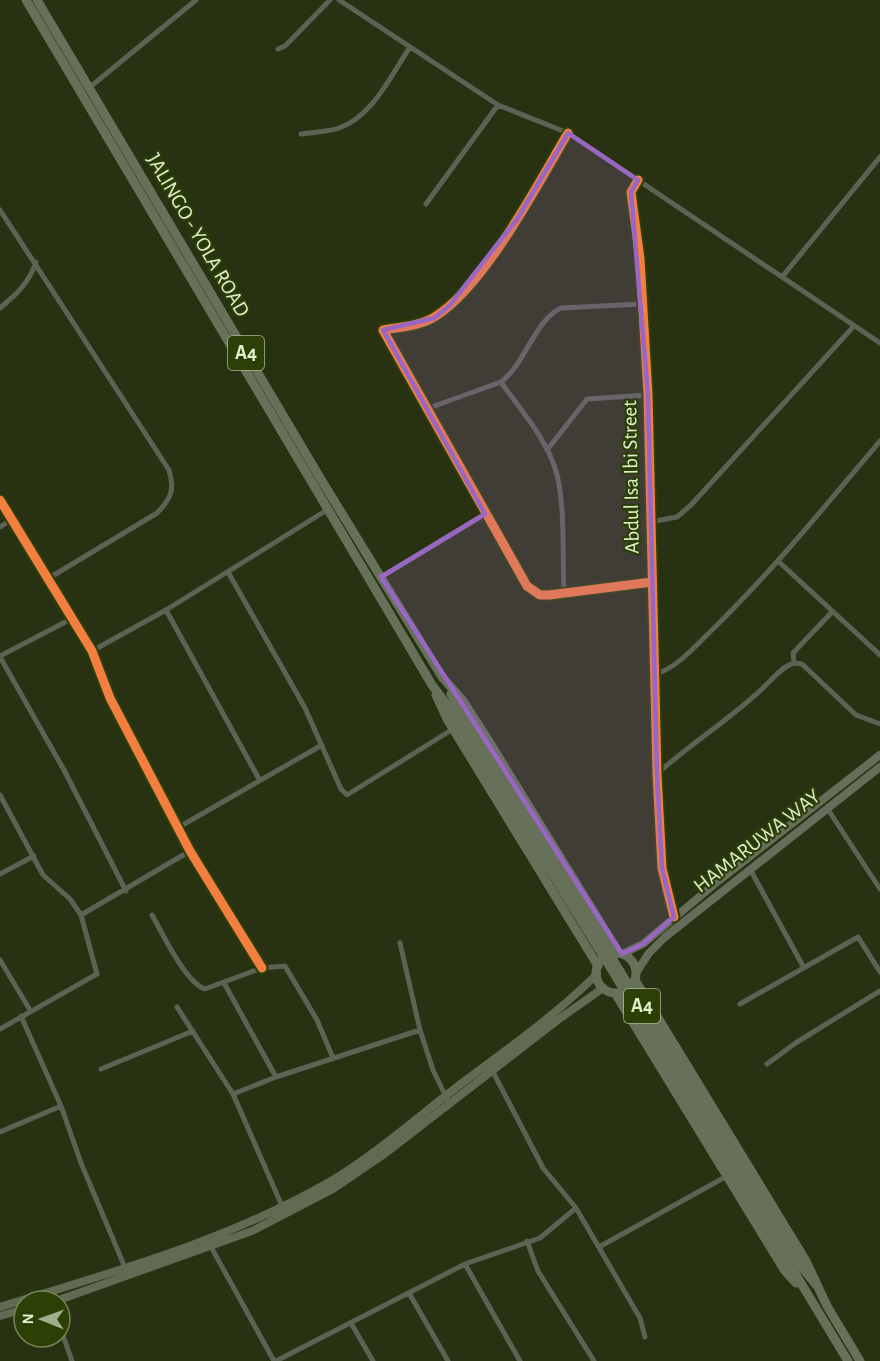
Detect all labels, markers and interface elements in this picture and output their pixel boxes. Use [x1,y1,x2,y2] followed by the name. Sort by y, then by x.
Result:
[143,150,253,320] street label: JALINGO - YOLA ROAD
[228,336,264,370] road number: A4
[619,400,643,554] street label: Abdul Isa Ibi Street
[690,785,824,897] street label: HAMARUWA WAY
[624,989,660,1023] road number: A4
[12,1289,72,1349] north arrow
[20,1313,36,1324] text: N

